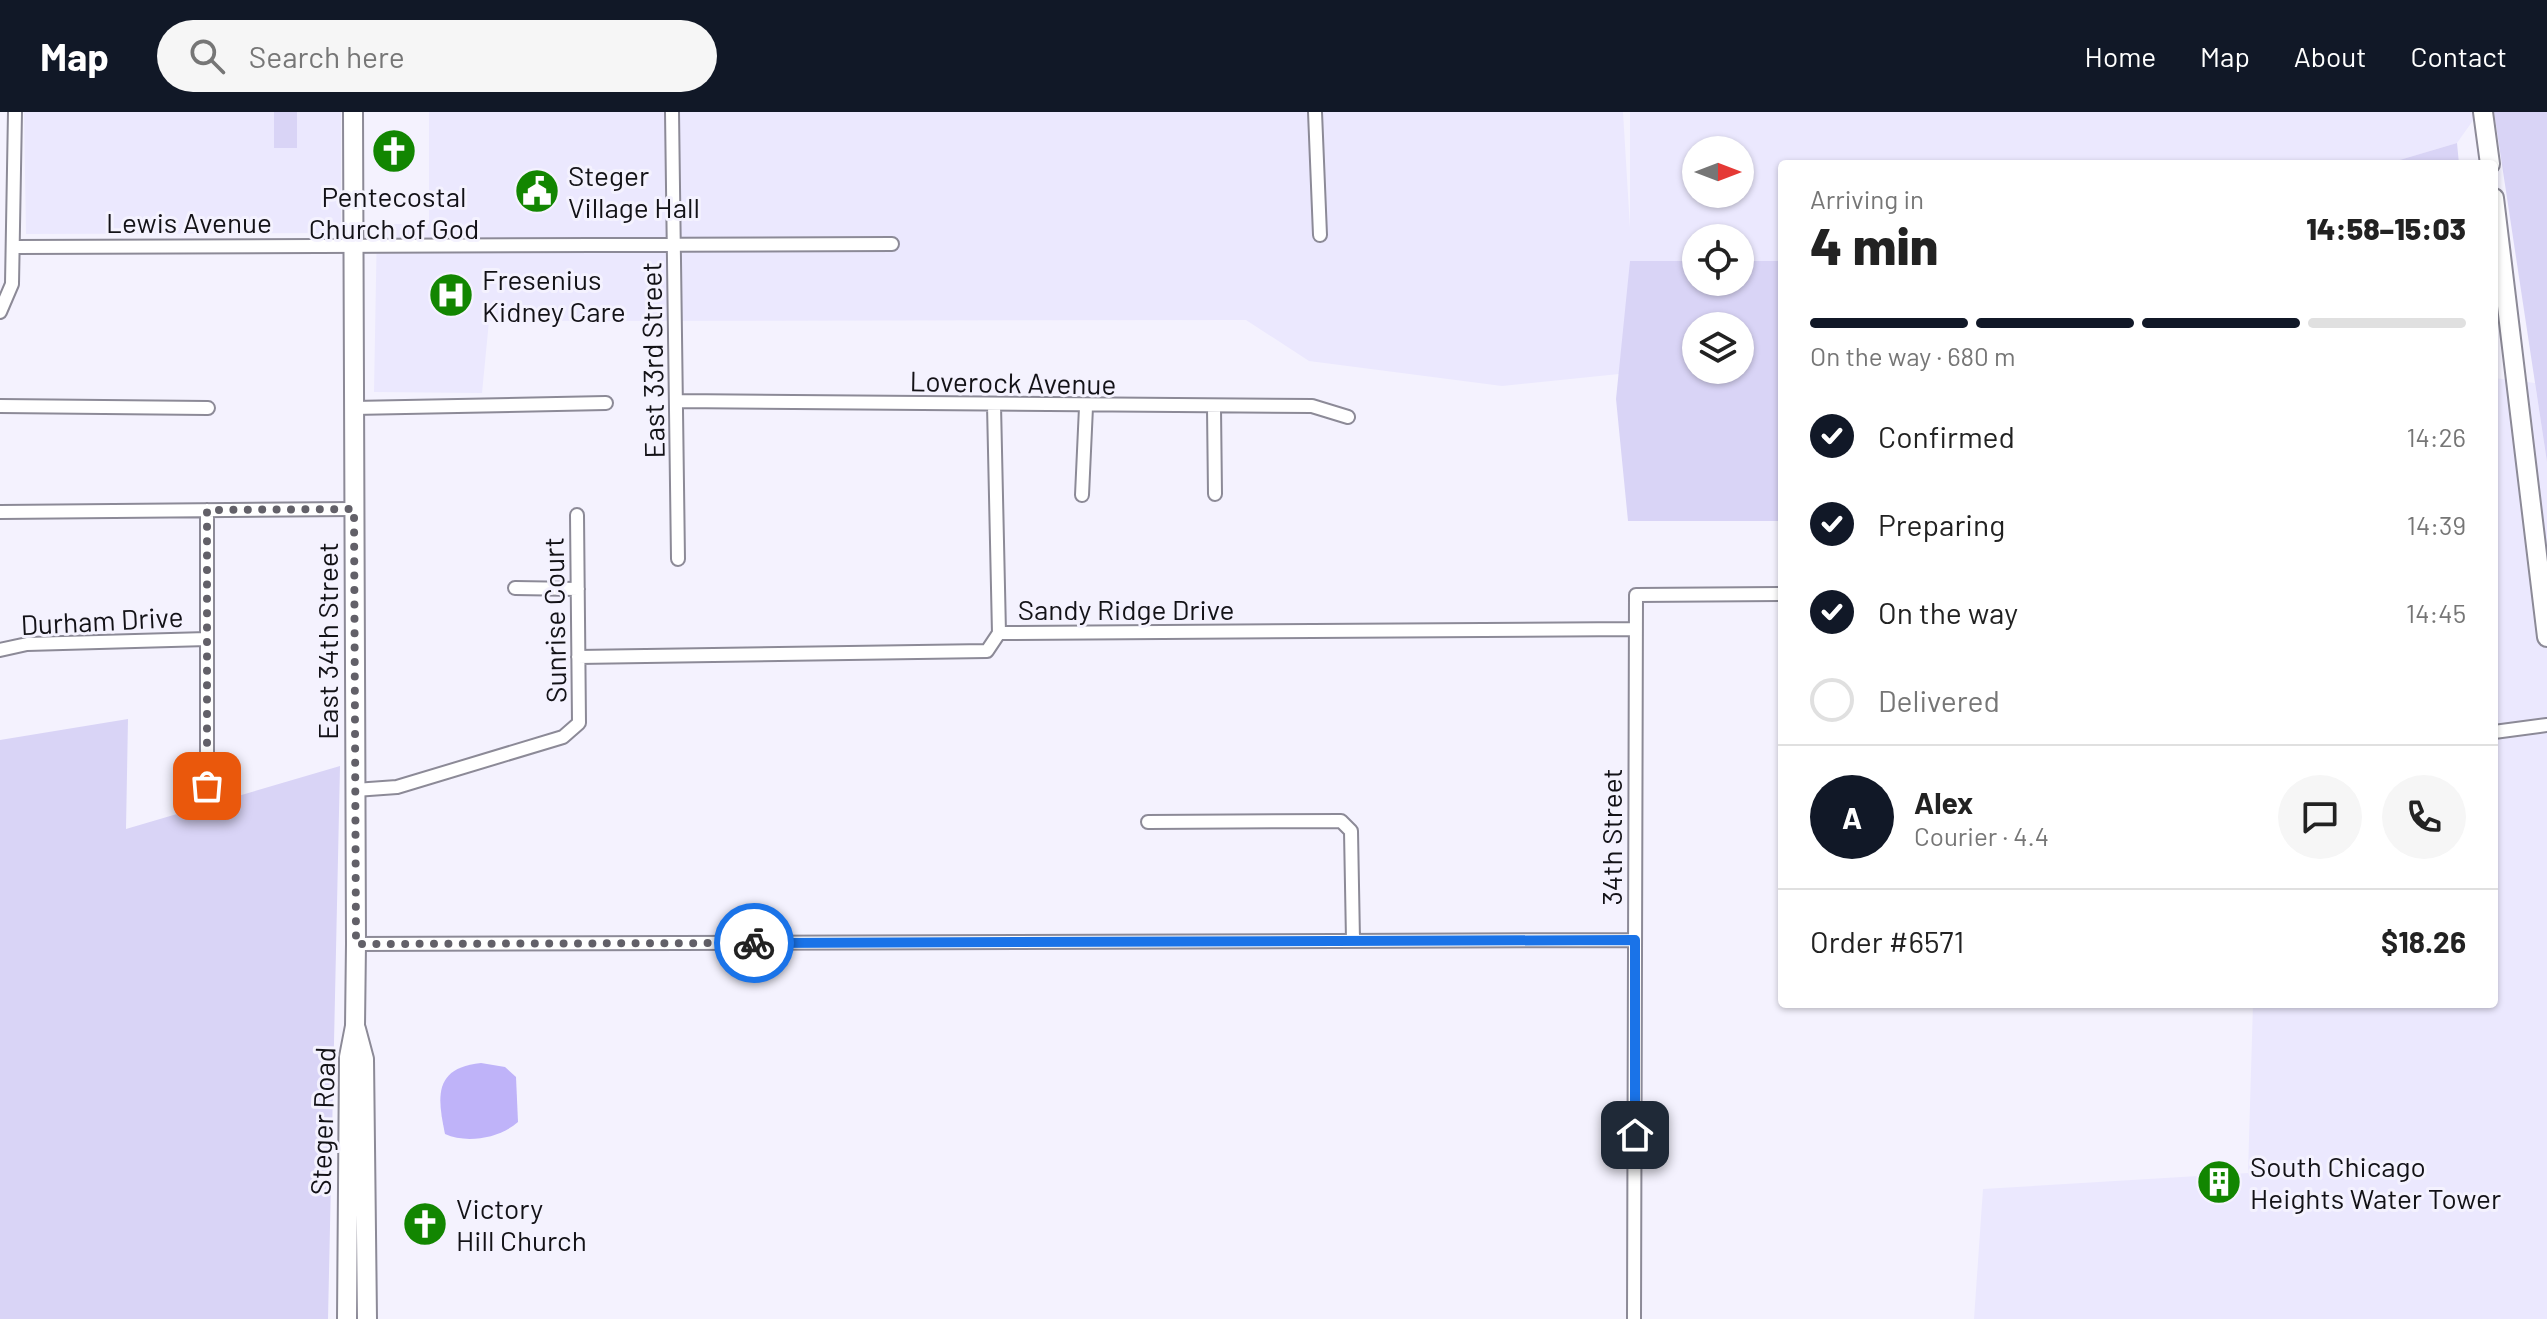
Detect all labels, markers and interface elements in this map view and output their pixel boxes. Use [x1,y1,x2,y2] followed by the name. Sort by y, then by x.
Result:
[157,20,717,92] search box
[40,33,109,79] text: Map
[185,34,229,78] icon: search
[249,38,405,74] text: Search here
[2085,39,2156,73] text: Home
[2200,39,2250,73] text: Map
[2294,39,2366,73] text: About
[2410,39,2507,73] text: Contact
[370,127,418,175] church icon: Pentecostal Church of God
[1682,136,1754,208] north arrow
[1682,136,1754,384] map controls
[568,158,700,224] place label: Steger Village Hall
[513,167,561,215] public building icon: Steger Village Hall
[309,179,479,245] place label: Pentecostal Church of God
[1810,183,1924,214] text: Arriving in
[106,205,272,239] street label: Lewis Avenue
[2306,210,2466,246] text: 14:58–15:03
[1810,213,1938,275] text: 4 min
[1682,224,1754,296] button: locate
[633,261,671,459] street label: East 33rd Street
[482,262,626,328] place label: Fresenius Kidney Care
[427,271,475,319] hospital icon: Fresenius Kidney Care
[1682,312,1754,384] button: layers
[1810,340,2016,371] text: On the way · 680 m
[909,363,1117,401] street label: Loverock Avenue
[1810,414,1854,458] icon: check
[1878,418,2015,454] text: Confirmed
[2406,421,2466,452] text: 14:26
[1810,502,1854,546] icon: check
[1878,506,2005,542] text: Preparing
[2407,509,2466,540] text: 14:39
[536,537,572,703] street label: Sunrise Court
[310,542,344,740] street label: East 34th Street
[1810,590,1854,634] icon: check
[1018,592,1234,626] street label: Sandy Ridge Drive
[1878,594,2018,630] text: On the way
[2406,597,2466,628] text: 14:45
[20,599,184,641] street label: Durham Drive
[1878,682,2000,718] text: Delivered
[173,752,241,820] pin
[185,764,229,808] icon: bag
[1594,768,1628,906] street label: 34th Street
[2278,775,2362,859] button: chat
[2382,775,2466,859] button: phone
[1914,784,1973,820] text: Alex
[1842,799,1862,835] text: A
[1914,820,2049,851] text: Courier · 4.4
[714,903,794,983] courier
[732,921,776,965] icon: bike
[1810,923,1964,959] text: Order #6571
[2381,923,2466,959] text: $18.26
[302,1046,342,1196] street label: Steger Road
[1601,1101,1669,1169] pin
[1613,1113,1657,1157] icon: home
[2250,1149,2501,1215] place label: South Chicago Heights Water Tower
[2195,1158,2243,1206] building icon: South Chicago Heights Water Tower
[456,1191,587,1257] place label: Victory Hill Church
[401,1200,449,1248] church icon: Victory Hill Church

